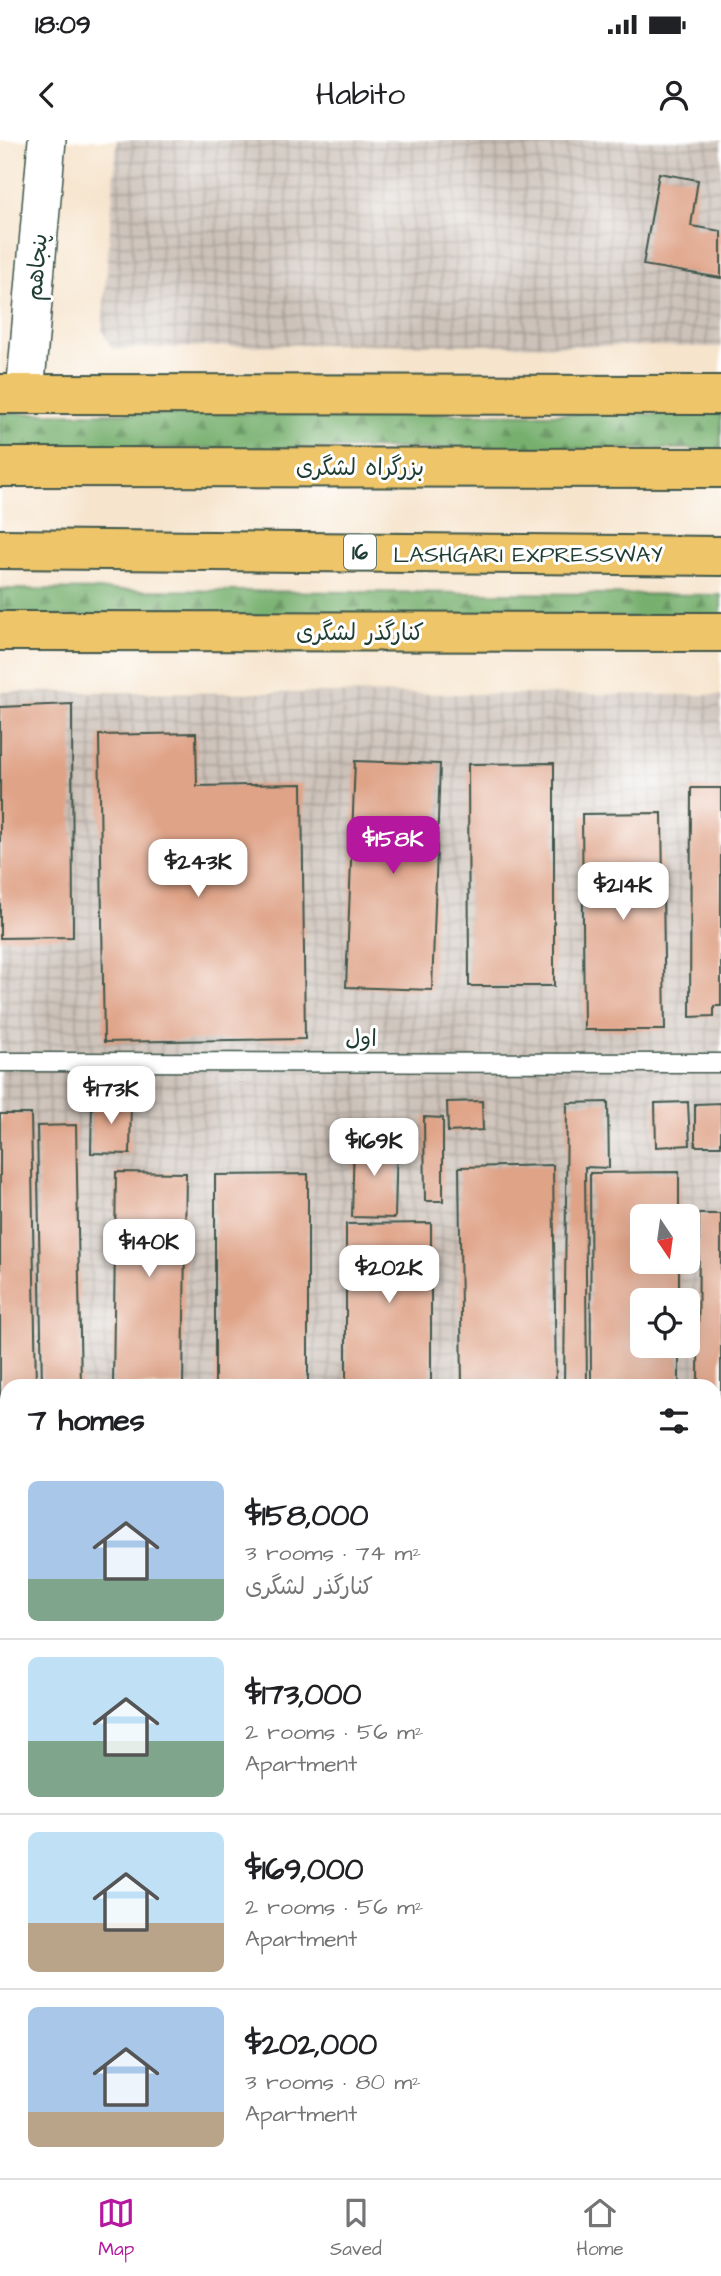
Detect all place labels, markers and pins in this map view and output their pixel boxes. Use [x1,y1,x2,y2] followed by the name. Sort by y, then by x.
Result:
[344,816,442,876] pin: $158K
[149,840,247,899] pin: $243K
[574,862,672,922] pin: $214K
[62,1066,160,1126] pin: $173K
[325,1118,423,1178] pin: $169K
[100,1220,198,1279] pin: $140K
[340,1246,438,1305] pin: $202K

